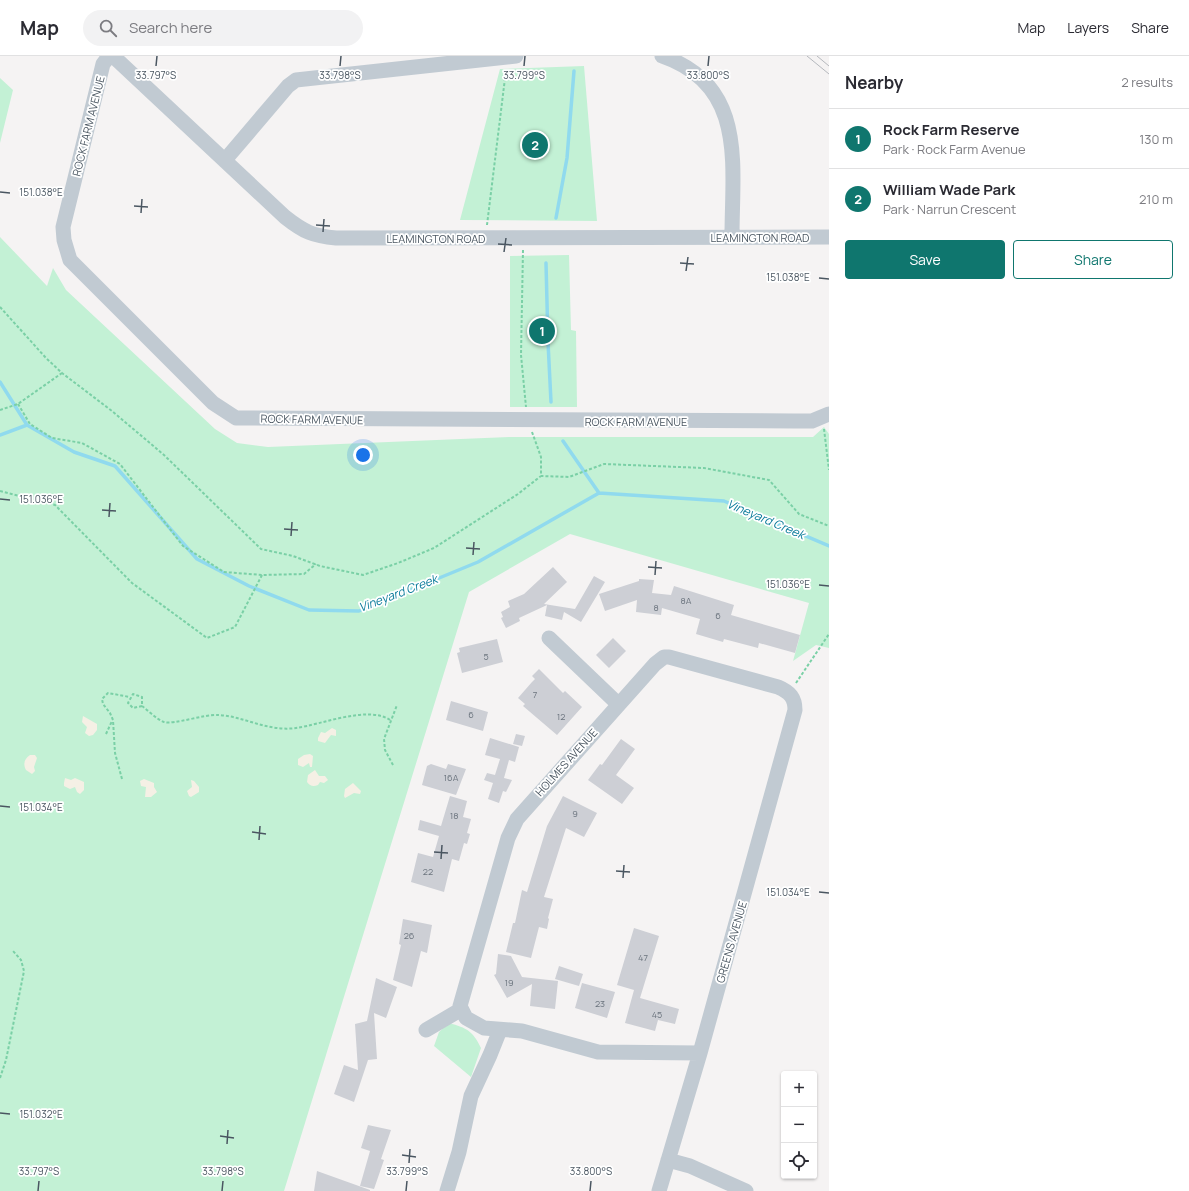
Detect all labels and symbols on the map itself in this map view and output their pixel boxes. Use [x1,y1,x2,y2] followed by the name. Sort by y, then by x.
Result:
[136,68,176,82] text: 33.797°S
[319,68,361,82] text: 33.798°S
[503,68,545,82] text: 33.799°S
[687,68,729,82] text: 33.800°S
[68,74,108,178] street label: ROCK FARM AVENUE
[522,130,548,160] pin: 2
[19,185,63,199] text: 151.038°E
[710,230,810,245] street label: LEAMINGTON ROAD
[386,231,486,246] street label: LEAMINGTON ROAD
[766,270,810,284] text: 151.038°E
[529,316,555,346] pin: 1
[261,411,363,427] street label: ROCK FARM AVENUE
[585,414,687,429] street label: ROCK FARM AVENUE
[353,445,373,465] your location
[19,492,63,506] text: 151.036°E
[724,495,809,544] water label: Vineyard Creek
[356,569,442,616] water label: Vineyard Creek
[766,577,810,591] text: 151.036°E
[681,594,692,607] house number: 8A
[653,601,659,614] house number: 8
[715,609,721,622] house number: 6
[483,650,489,663] house number: 5
[533,688,538,701] house number: 7
[468,708,474,721] house number: 6
[557,710,565,723] house number: 12
[532,725,600,799] street label: HOLMES AVENUE
[444,771,459,784] house number: 16A
[19,800,63,814] text: 151.034°E
[572,807,578,820] house number: 9
[450,809,458,822] house number: 18
[423,865,433,878] house number: 22
[766,885,810,899] text: 151.034°E
[712,899,750,985] street label: GREENS AVENUE
[404,929,415,942] house number: 26
[638,951,648,964] house number: 47
[504,976,514,989] house number: 19
[595,997,605,1010] house number: 23
[652,1008,662,1021] house number: 45
[19,1107,63,1121] text: 151.032°E
[19,1164,59,1178] text: 33.797°S
[202,1164,244,1178] text: 33.798°S
[386,1164,428,1178] text: 33.799°S
[570,1164,612,1178] text: 33.800°S

